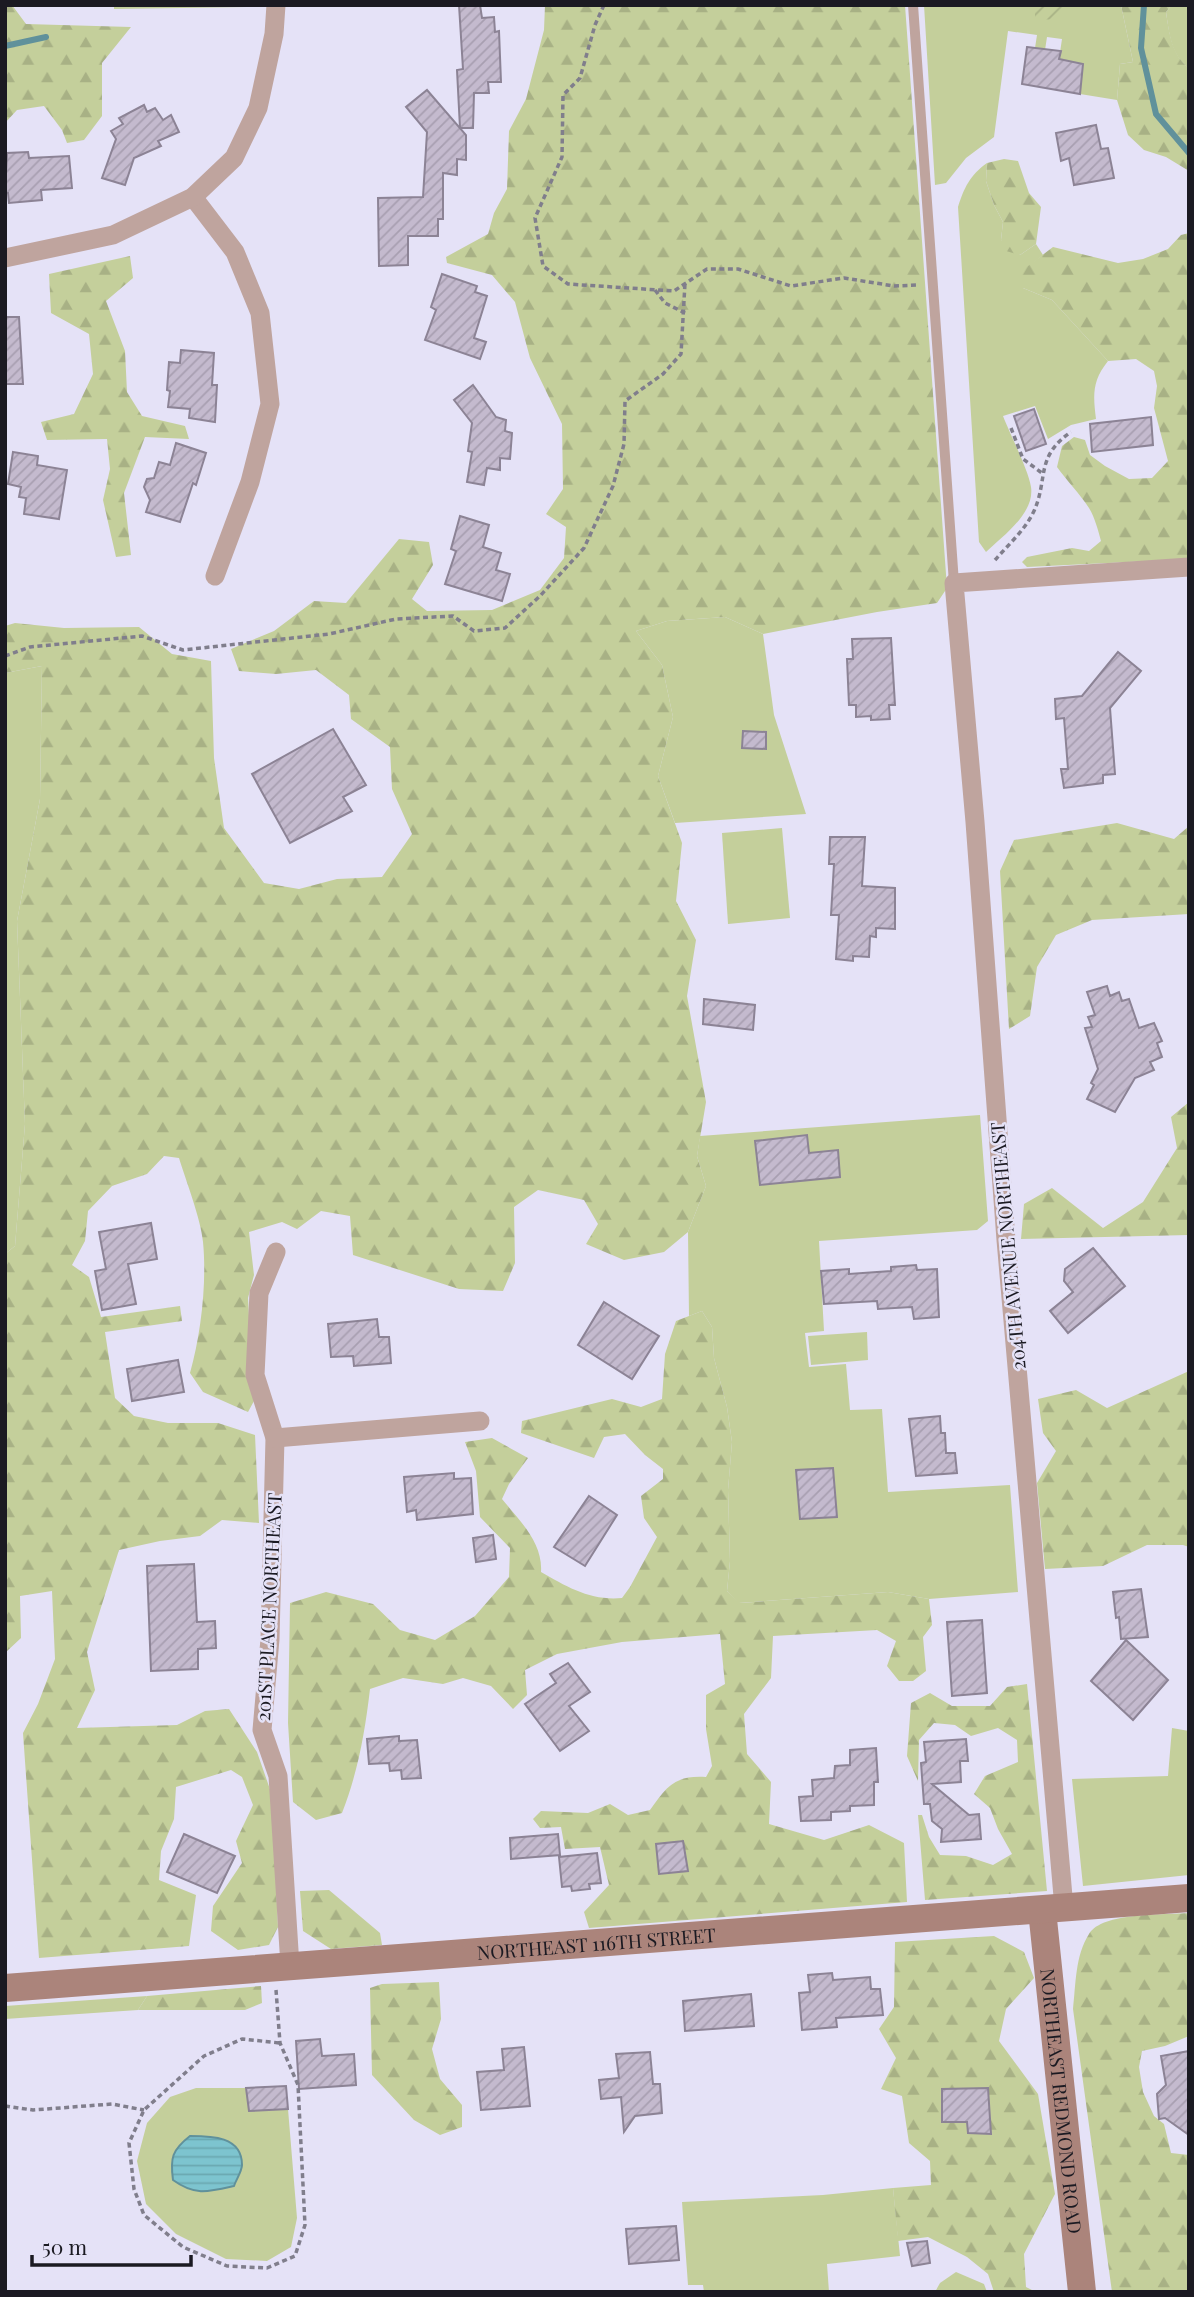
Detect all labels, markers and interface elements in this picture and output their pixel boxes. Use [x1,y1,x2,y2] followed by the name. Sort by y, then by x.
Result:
[983,1121,1031,1371] street label: 204TH AVENUE NORTHEAST
[249,1492,287,1722] street label: 201ST PLACE NORTHEAST
[476,1921,717,1965] street label: NORTHEAST 116TH STREET
[1035,1967,1089,2235] street label: NORTHEAST REDMOND ROAD
[32,2224,191,2268] scale bar
[42,2232,88,2260] text: 50 m

